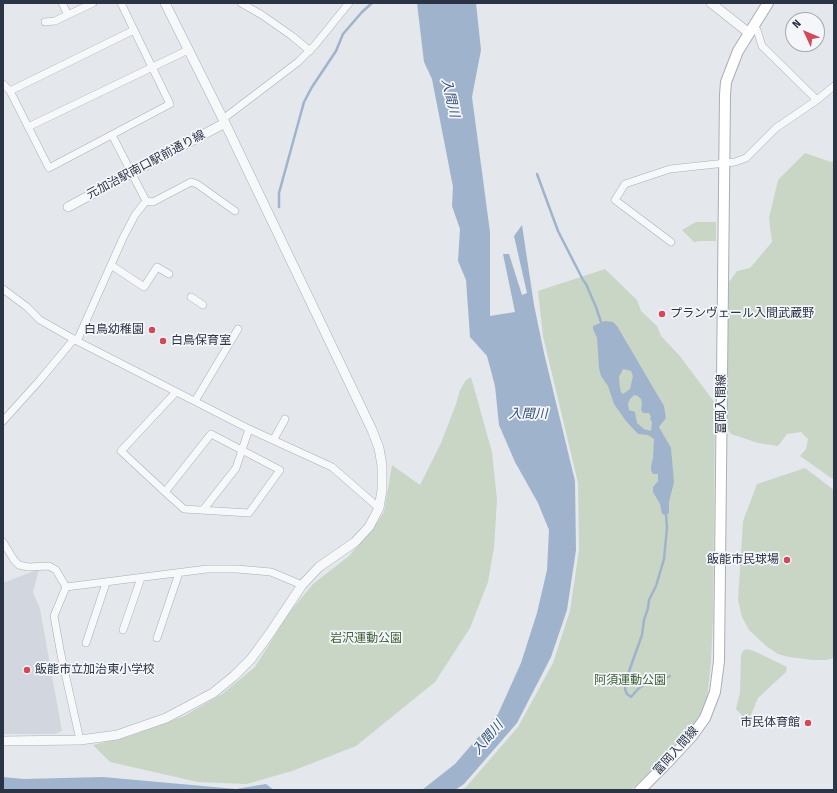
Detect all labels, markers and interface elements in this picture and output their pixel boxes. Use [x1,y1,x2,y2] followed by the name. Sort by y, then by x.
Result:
[785,12,825,52] north arrow
[790,17,804,31] text: N
[438,77,462,119] water label: 入間川
[84,128,208,202] street label: 元加治駅南口駅前通り線
[670,307,814,321] place label: プランヴェール入間武蔵野
[657,309,667,319] marker: プランヴェール入間武蔵野
[84,323,144,337] place label: 白鳥幼稚園
[147,325,157,335] marker: 白鳥幼稚園
[171,334,231,348] place label: 白鳥保育室
[158,336,168,346] marker: 白鳥保育室
[715,374,729,434] street label: 富岡入間線
[509,406,547,422] water label: 入間川
[707,553,779,567] place label: 飯能市民球場
[782,555,792,565] marker: 飯能市民球場
[330,632,402,646] park label: 岩沢運動公園
[35,663,155,677] place label: 飯能市立加治東小学校
[22,665,32,675] marker: 飯能市立加治東小学校
[594,674,666,688] park label: 阿須運動公園
[740,716,800,730] place label: 市民体育館
[469,718,507,758] water label: 入間川
[803,718,813,728] marker: 市民体育館
[651,724,701,778] street label: 富岡入間線

